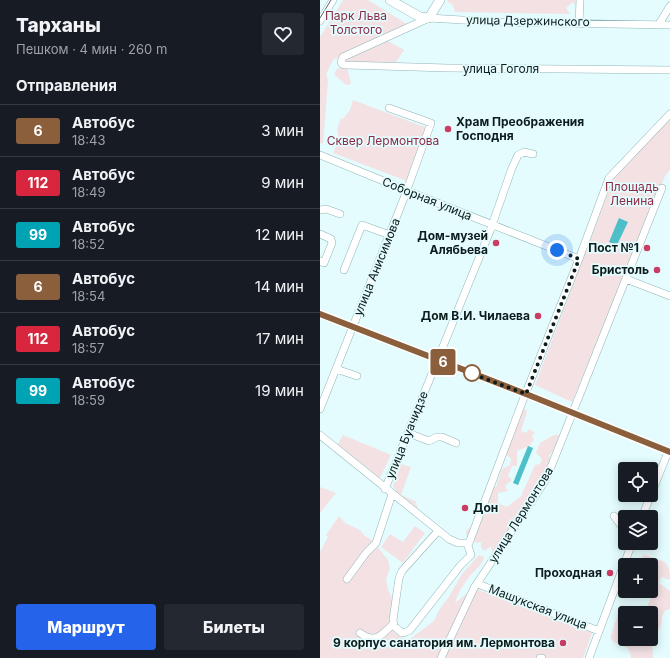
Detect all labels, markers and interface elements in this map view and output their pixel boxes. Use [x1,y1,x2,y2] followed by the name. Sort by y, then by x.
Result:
[325,8,387,37] park label: Парк Льва Толстого
[466,12,590,29] street label: улица Дзержинского
[262,13,304,55] button: heart
[16,14,101,37] text: Тарханы
[16,41,167,57] text: Пешком · 4 мин · 260 m
[463,61,539,76] street label: улица Гоголя
[16,76,117,95] text: Отправления
[72,113,135,132] text: Автобус
[456,114,584,143] place label: Храм Преображения Господня
[261,121,304,140] text: 3 мин
[33,122,43,139] text: 6
[443,124,453,134] marker: Храм Преображения Господня
[72,132,106,148] text: 18:43
[327,133,439,148] park label: Сквер Лермонтова
[72,165,135,184] text: Автобус
[261,173,304,192] text: 9 мин
[28,174,48,191] text: 112
[380,174,474,223] street label: Соборная улица
[605,179,659,208] park label: Площадь Ленина
[72,184,106,200] text: 18:49
[350,216,403,318] street label: улица Анисимова
[72,217,135,236] text: Автобус
[255,225,304,244] text: 12 мин
[29,226,47,243] text: 99
[417,228,488,257] place label: Дом-музей Алябьева
[72,236,105,252] text: 18:52
[491,238,501,248] marker: Дом-музей Алябьева
[547,240,567,260] your location
[588,240,639,255] place label: Пост №1
[642,243,652,253] marker: Пост №1
[592,262,649,277] place label: Бристоль
[652,265,662,275] marker: Бристоль
[72,269,135,288] text: Автобус
[255,277,304,296] text: 14 мин
[33,278,43,295] text: 6
[72,288,105,304] text: 18:54
[421,308,530,323] place label: Дом В.И. Чилаева
[533,311,543,321] marker: Дом В.И. Чилаева
[72,321,135,340] text: Автобус
[256,329,304,348] text: 17 мин
[28,330,48,347] text: 112
[72,340,104,356] text: 18:57
[430,349,456,375] line badge: 6
[438,353,448,370] text: 6
[463,364,481,382] unlabelled marker
[72,373,135,392] text: Автобус
[255,381,304,400] text: 19 мин
[29,382,47,399] text: 99
[382,389,431,481] street label: улица Буачидзе
[72,392,105,408] text: 18:59
[618,462,658,646] map controls
[618,462,658,502] button: locate
[485,464,556,566] street label: улица Лермонтова
[473,500,498,515] place label: Дон
[460,503,470,513] marker: Дон
[618,510,658,550] button: layers
[618,558,658,598] button: +
[535,565,602,580] place label: Проходная
[605,568,615,578] marker: Проходная
[487,581,590,632] street label: Машукская улица
[16,604,156,650] button: Маршрут
[164,604,304,650] button: Билеты
[618,606,658,646] button: −
[333,635,555,650] place label: 9 корпус санатория им. Лермонтова
[558,638,568,648] marker: 9 корпус санатория им. Лермонтова

